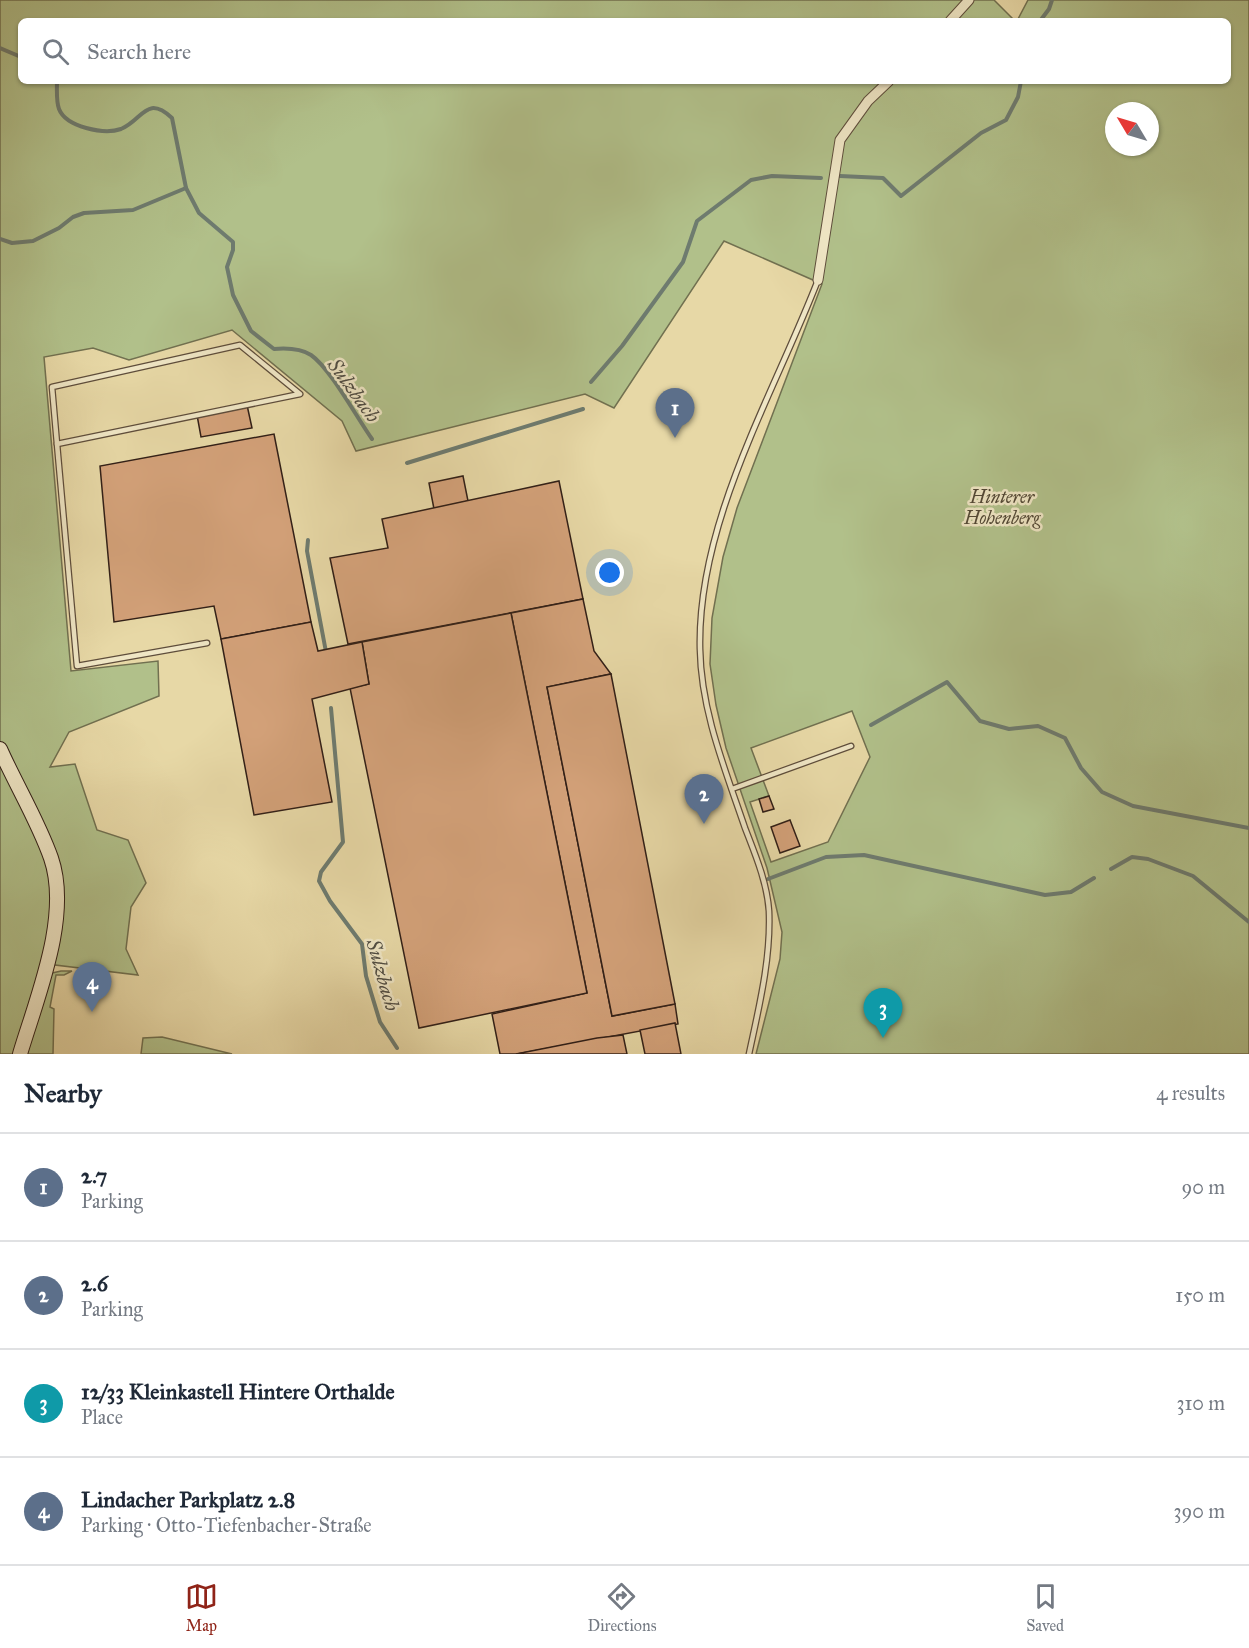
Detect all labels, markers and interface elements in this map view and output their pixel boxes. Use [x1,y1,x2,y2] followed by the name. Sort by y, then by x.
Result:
[18,18,1231,84] search box
[39,35,72,68] icon: search
[87,38,191,65] text: Search here
[1105,102,1159,156] north arrow
[322,352,385,427] water label: Sulzbach
[656,388,694,438] pin: 1
[963,486,1041,529] park label: Hinterer Hohenberg
[595,558,624,587] your location
[684,774,724,824] pin: 2
[361,935,405,1014] water label: Sulzbach
[72,962,112,1012] pin: 4
[864,988,902,1038] pin: 3
[24,1077,102,1109] text: Nearby
[1156,1081,1225,1105] text: 4 results
[81,1162,107,1189] text: 2.7
[40,1175,47,1199] text: 1
[1182,1175,1225,1199] text: 90 m
[81,1189,143,1213] text: Parking
[81,1270,108,1297] text: 2.6
[39,1283,48,1307] text: 2
[1175,1283,1225,1307] text: 150 m
[81,1297,143,1321] text: Parking
[81,1378,395,1405] text: 12/33 Kleinkastell Hintere Orthalde
[40,1391,48,1415] text: 3
[1176,1391,1225,1415] text: 310 m
[81,1405,123,1429] text: Place
[81,1486,295,1513] text: Lindacher Parkplatz 2.8
[38,1499,49,1523] text: 4
[1174,1499,1225,1523] text: 390 m
[81,1513,372,1537] text: Parking · Otto-Tiefenbacher-Straße
[185,1580,218,1635] tab: Map
[588,1580,656,1635] tab: Directions
[1026,1580,1064,1635] tab: Saved

